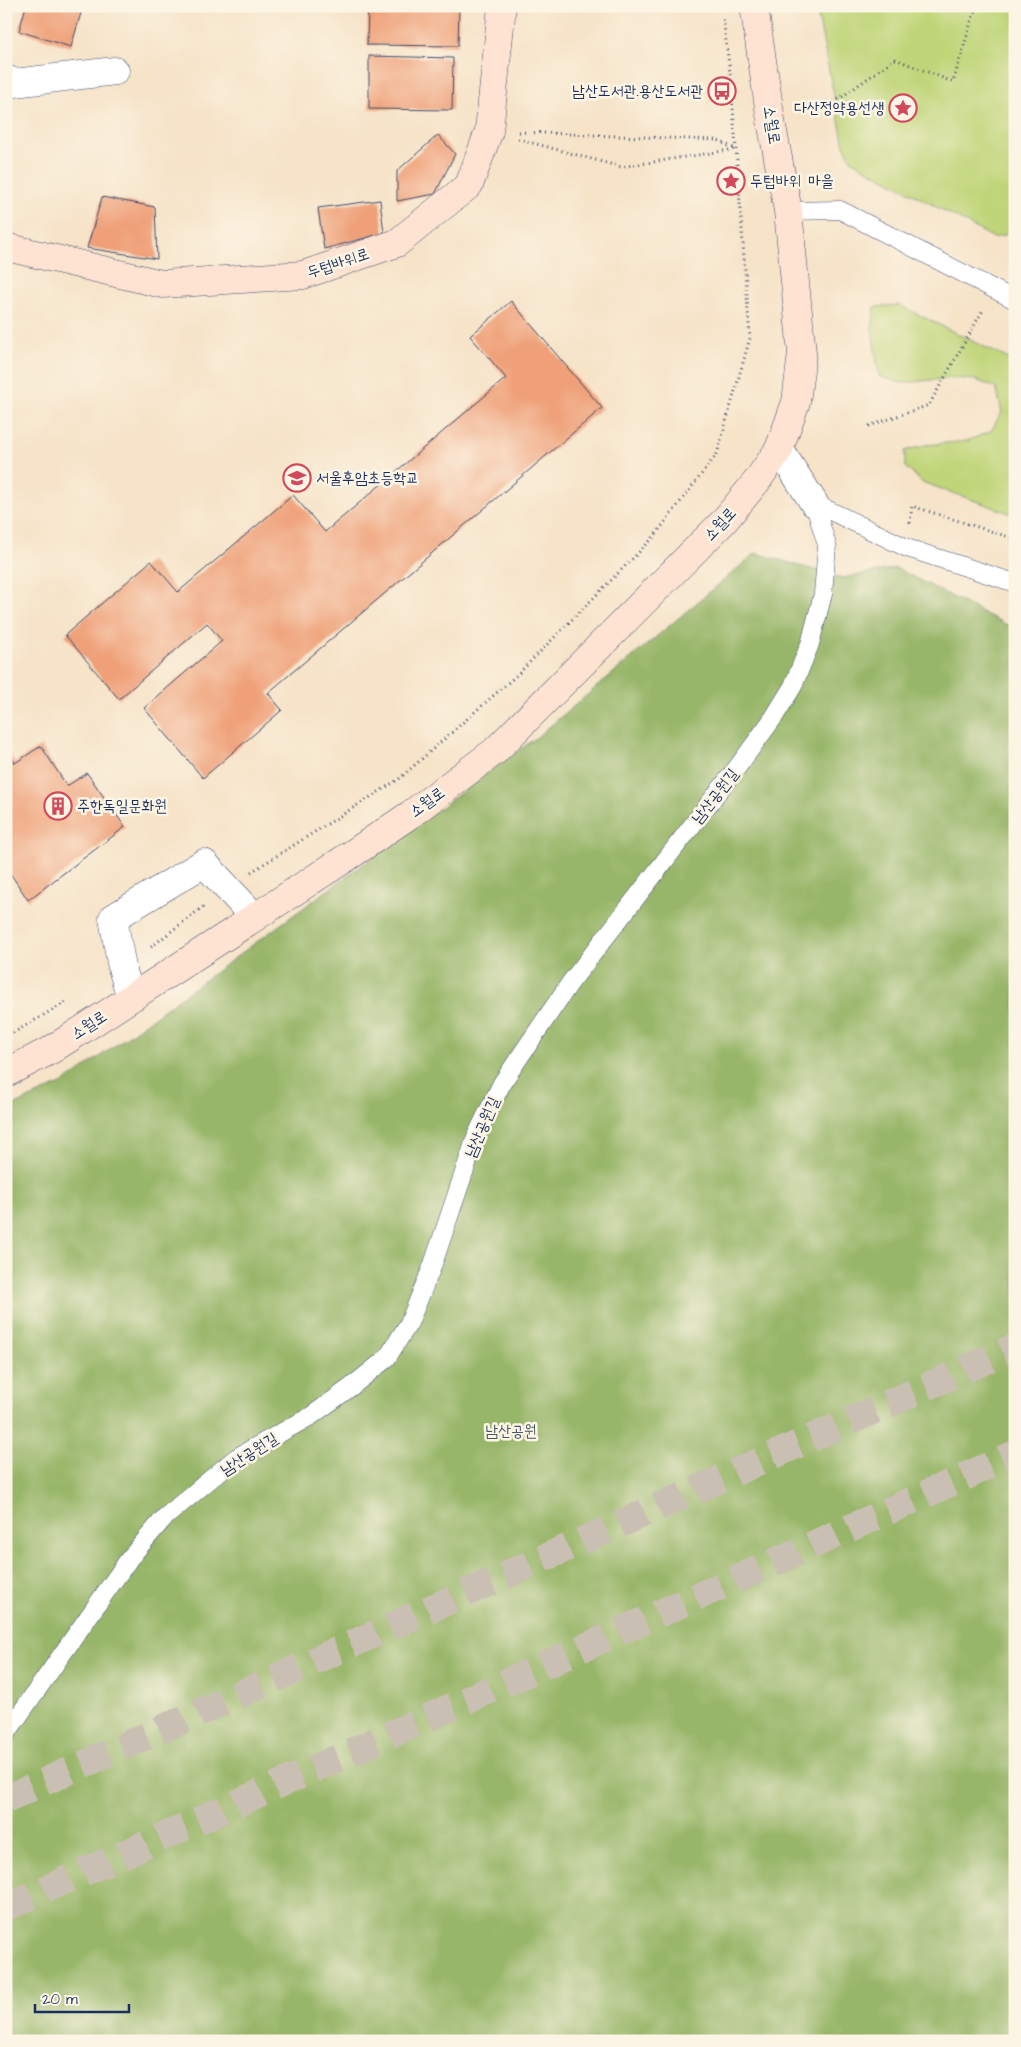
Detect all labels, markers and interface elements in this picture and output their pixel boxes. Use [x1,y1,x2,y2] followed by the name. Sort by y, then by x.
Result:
[707,76,737,106] bus stop icon: 남산도서관.용산도서관
[572,80,703,102] place label: 남산도서관.용산도서관
[888,93,918,123] place icon: 다산정약용선생
[794,97,884,119] place label: 다산정약용선생
[758,104,786,146] street label: 소월로
[716,166,746,196] place icon: 두텁바위 마을
[750,170,834,192] place label: 두텁바위 마을
[304,243,372,283] street label: 두텁바위로
[282,463,312,493] school or university icon: 서울후암초등학교
[316,467,419,489] place label: 서울후암초등학교
[699,502,741,546] street label: 소월로
[687,764,744,828] street label: 남산공원길
[405,782,449,822] street label: 소월로
[43,791,73,821] building icon: 주한독일문화원
[77,795,167,817] place label: 주한독일문화원
[67,1005,111,1045] street label: 소월로
[459,1093,505,1161] street label: 남산공원길
[485,1420,537,1442] park label: 남산공원
[216,1427,282,1481] street label: 남산공원길
[35,1982,129,2014] scale bar
[42,1989,78,2010] text: 20 m

